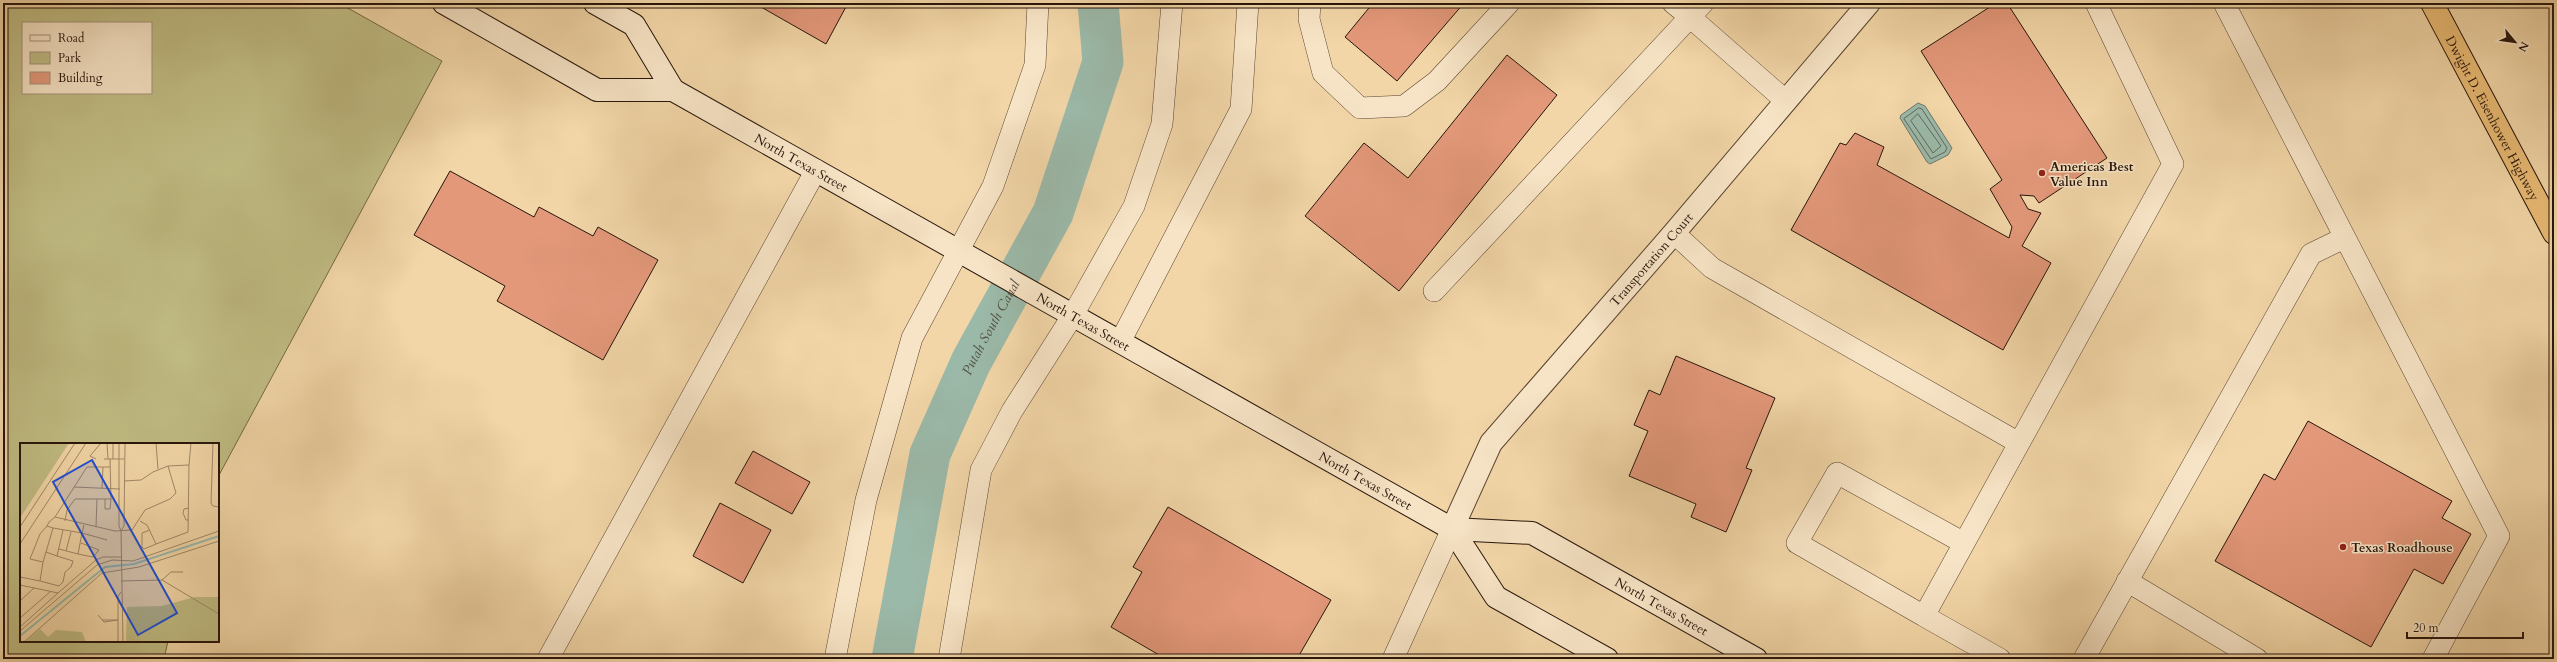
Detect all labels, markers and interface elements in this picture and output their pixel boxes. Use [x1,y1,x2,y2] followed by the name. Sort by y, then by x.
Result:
[22,22,152,94] legend
[2495,22,2535,62] north arrow
[58,30,85,46] text: Road
[2441,33,2543,204] street label: Dwight D. Eisenhower Highway
[2514,39,2532,55] text: N
[58,50,82,66] text: Park
[58,70,103,86] text: Building
[751,130,850,196] street label: North Texas Street
[2050,158,2134,191] place label: Americas Best Value Inn
[2037,168,2047,178] marker: Americas Best Value Inn
[1606,209,1697,311] street label: Transportation Court
[957,276,1025,378] water label: Putah South Canal
[1033,289,1133,356] street label: North Texas Street
[20,443,219,642] inset map
[1315,448,1415,515] street label: North Texas Street
[2351,539,2453,557] place label: Texas Roadhouse
[2338,542,2348,552] marker: Texas Roadhouse
[1611,573,1711,640] street label: North Texas Street
[2407,614,2523,640] scale bar
[2413,620,2440,636] text: 20 m

